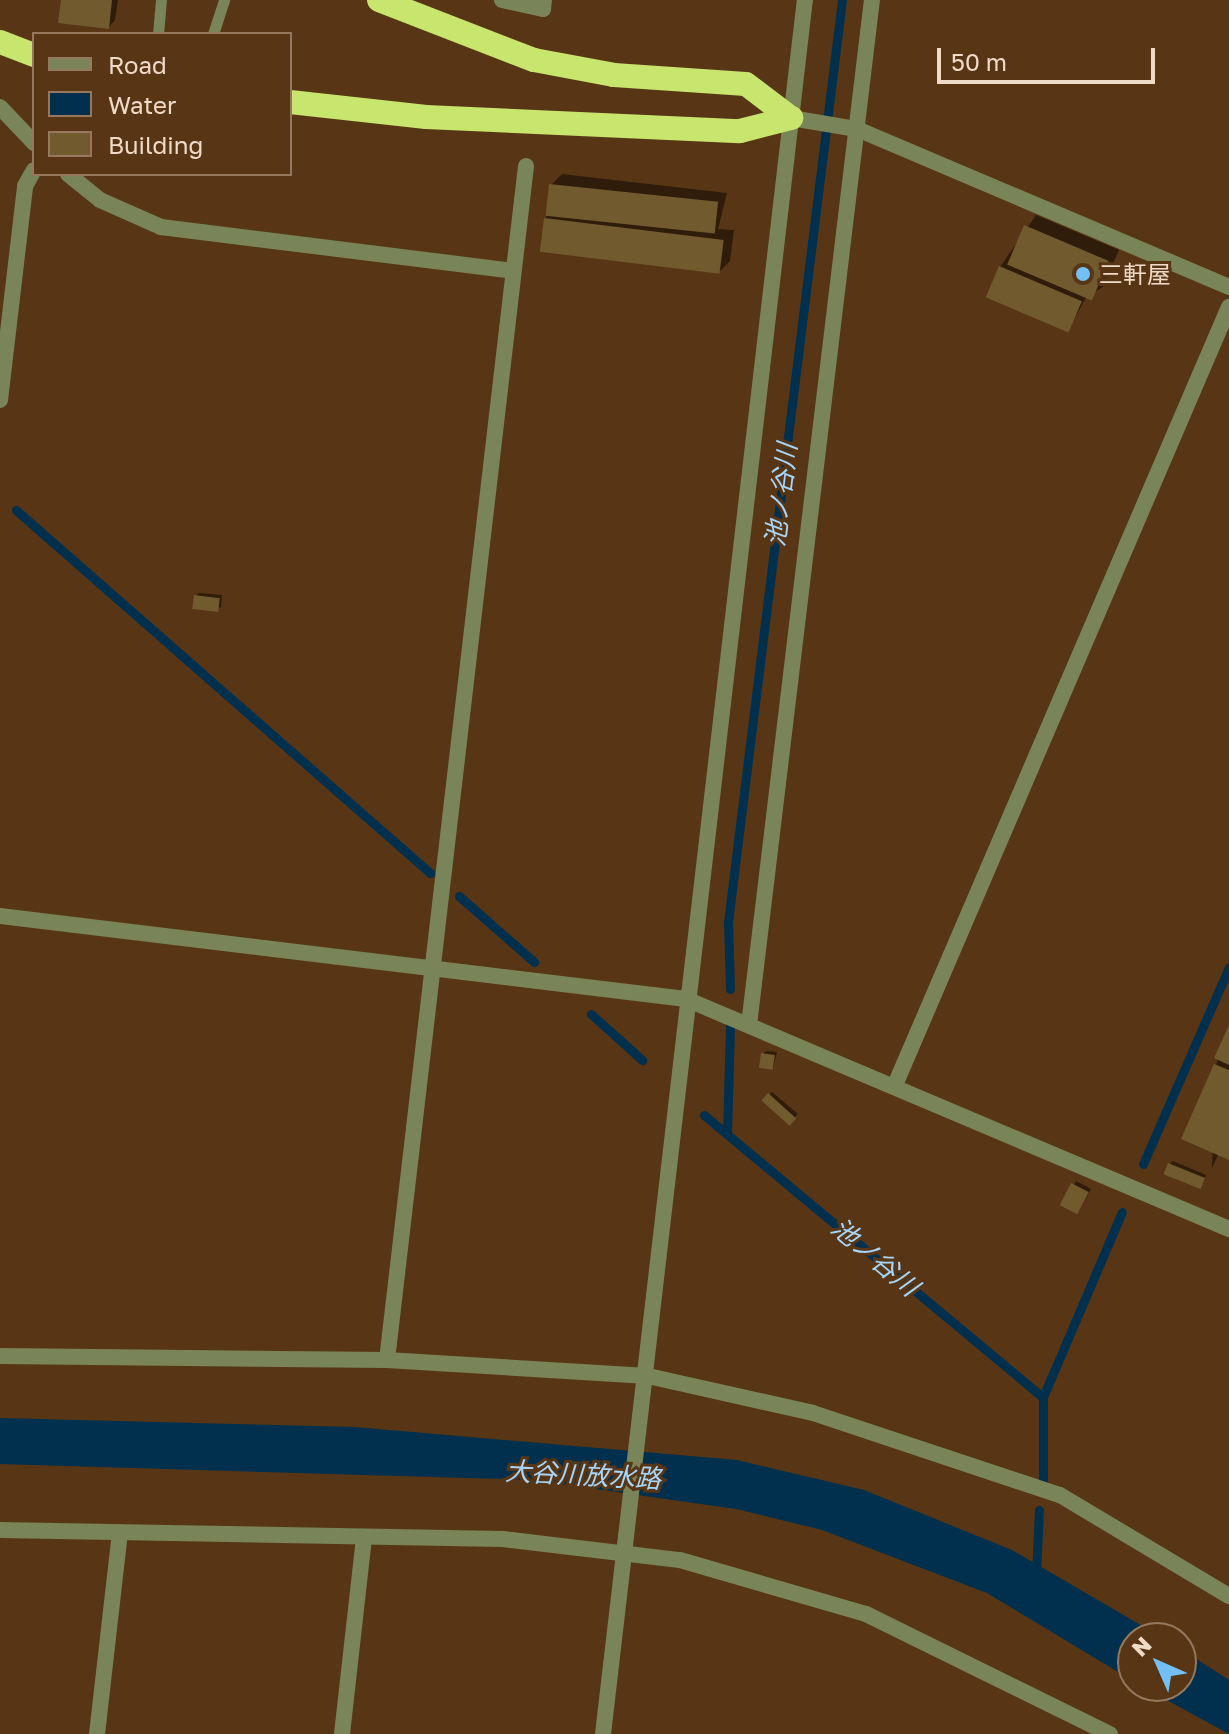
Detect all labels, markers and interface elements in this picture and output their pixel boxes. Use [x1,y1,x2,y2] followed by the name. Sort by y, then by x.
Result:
[32,32,292,176] legend
[941,32,1159,82] scale bar
[951,47,1007,76] text: 50 m
[108,50,167,79] text: Road
[108,90,176,119] text: Water
[108,130,203,159] text: Building
[1099,260,1171,288] place label: 三軒屋
[1074,265,1092,283] marker: 三軒屋
[759,441,803,549] water label: 池ノ谷川
[825,1212,925,1302] water label: 池ノ谷川
[504,1455,662,1495] water label: 大谷川放水路
[1117,1622,1197,1702] north arrow
[1126,1631,1157,1662] text: N

